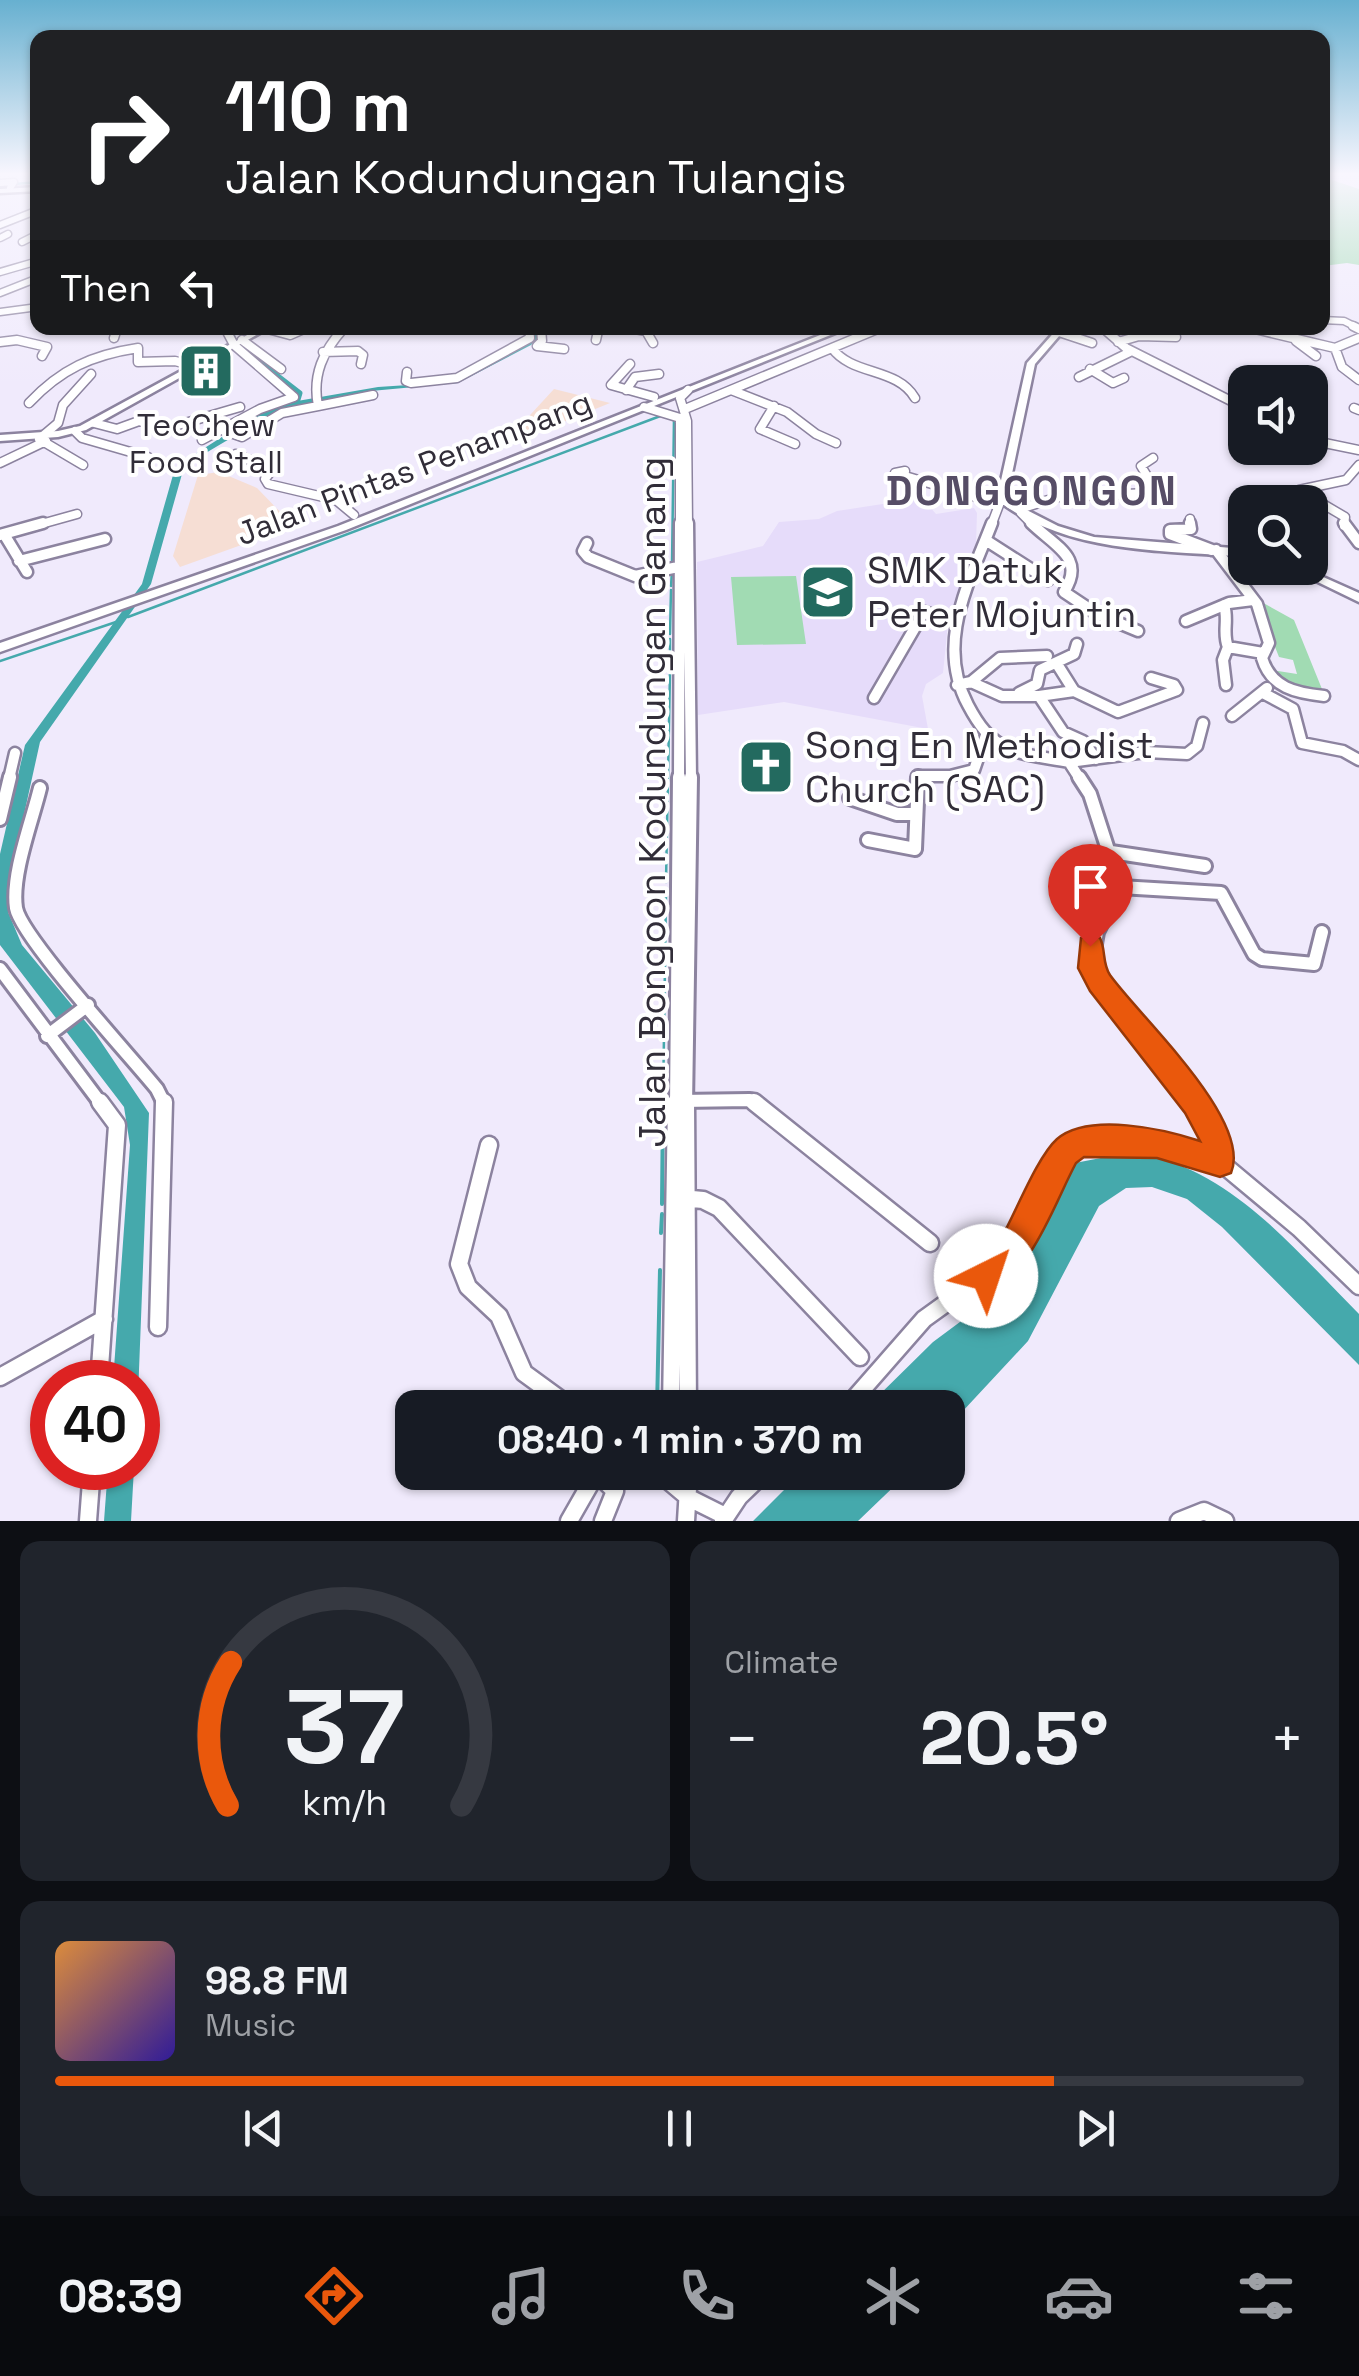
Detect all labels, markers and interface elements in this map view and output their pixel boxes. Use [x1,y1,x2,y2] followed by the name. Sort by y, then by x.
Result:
[225,62,411,151] text: 110 m
[60,70,190,200] icon: right
[225,149,846,206] text: Jalan Kodundungan Tulangis
[171,260,226,315] icon: left
[60,264,151,312] text: Then
[176,341,236,401] building icon: TeoChew Food Stall
[1228,365,1328,585] map controls
[1228,365,1328,465] button: sound
[231,382,597,554] street label: Jalan Pintas Penampang
[129,405,283,482] place label: TeoChew Food Stall
[628,457,676,1148] street label: Jalan Bongoon Kodundungan Ganang
[886,466,1178,517] district label: DONGGONGON
[1228,485,1328,585] button: search
[867,546,1136,638] place label: SMK Datuk Peter Mojuntin
[798,562,858,622] school or university icon: SMK Datuk Peter Mojuntin
[805,721,1153,813] place label: Song En Methodist Church (SAC)
[736,737,796,797] church icon: Song En Methodist Church (SAC)
[1048,844,1133,947] pin
[1063,859,1118,914] icon: arrive
[934,1224,1038,1328] position arrow
[30,1360,160,1490] speed limit sign: 40
[497,1416,863,1464] text: 08:40 · 1 min · 370 m
[725,1642,839,1682] text: Climate
[284,1661,405,1793] text: 37
[920,1690,1109,1786] text: 20.5°
[725,1704,759,1774] text: −
[1270,1704,1304,1774] text: +
[302,1780,387,1825] text: km/h
[205,1957,349,2005] text: 98.8 FM
[205,2005,296,2045] text: Music
[236,2101,291,2156] icon: previous
[652,2101,707,2156] icon: pause
[1068,2101,1123,2156] icon: next
[299,2261,369,2331] icon: directions
[486,2261,556,2331] icon: music
[672,2261,742,2331] icon: phone
[858,2261,928,2331] icon: climate
[1044,2261,1114,2331] icon: car
[1231,2261,1301,2331] icon: filters
[58,2268,183,2325] text: 08:39

